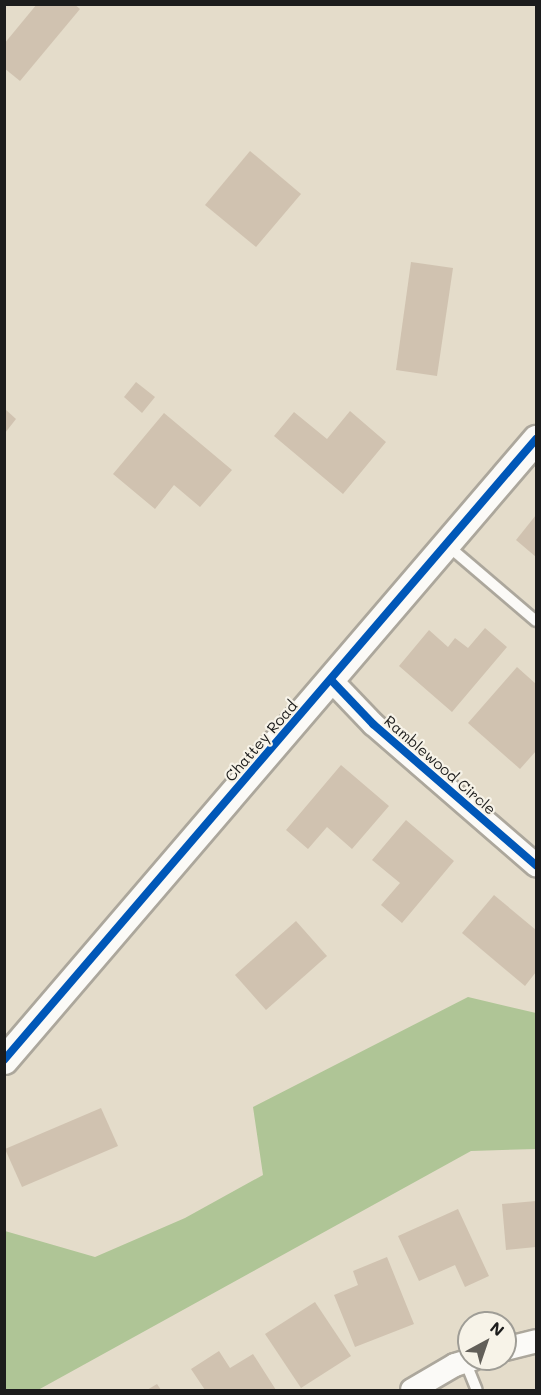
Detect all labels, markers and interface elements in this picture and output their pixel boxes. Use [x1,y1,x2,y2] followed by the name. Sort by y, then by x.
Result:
[221,697,301,785] street label: Chattey Road
[381,712,499,818] street label: Ramblewood Circle
[457,1311,517,1371] north arrow
[486,1316,509,1340] text: N

